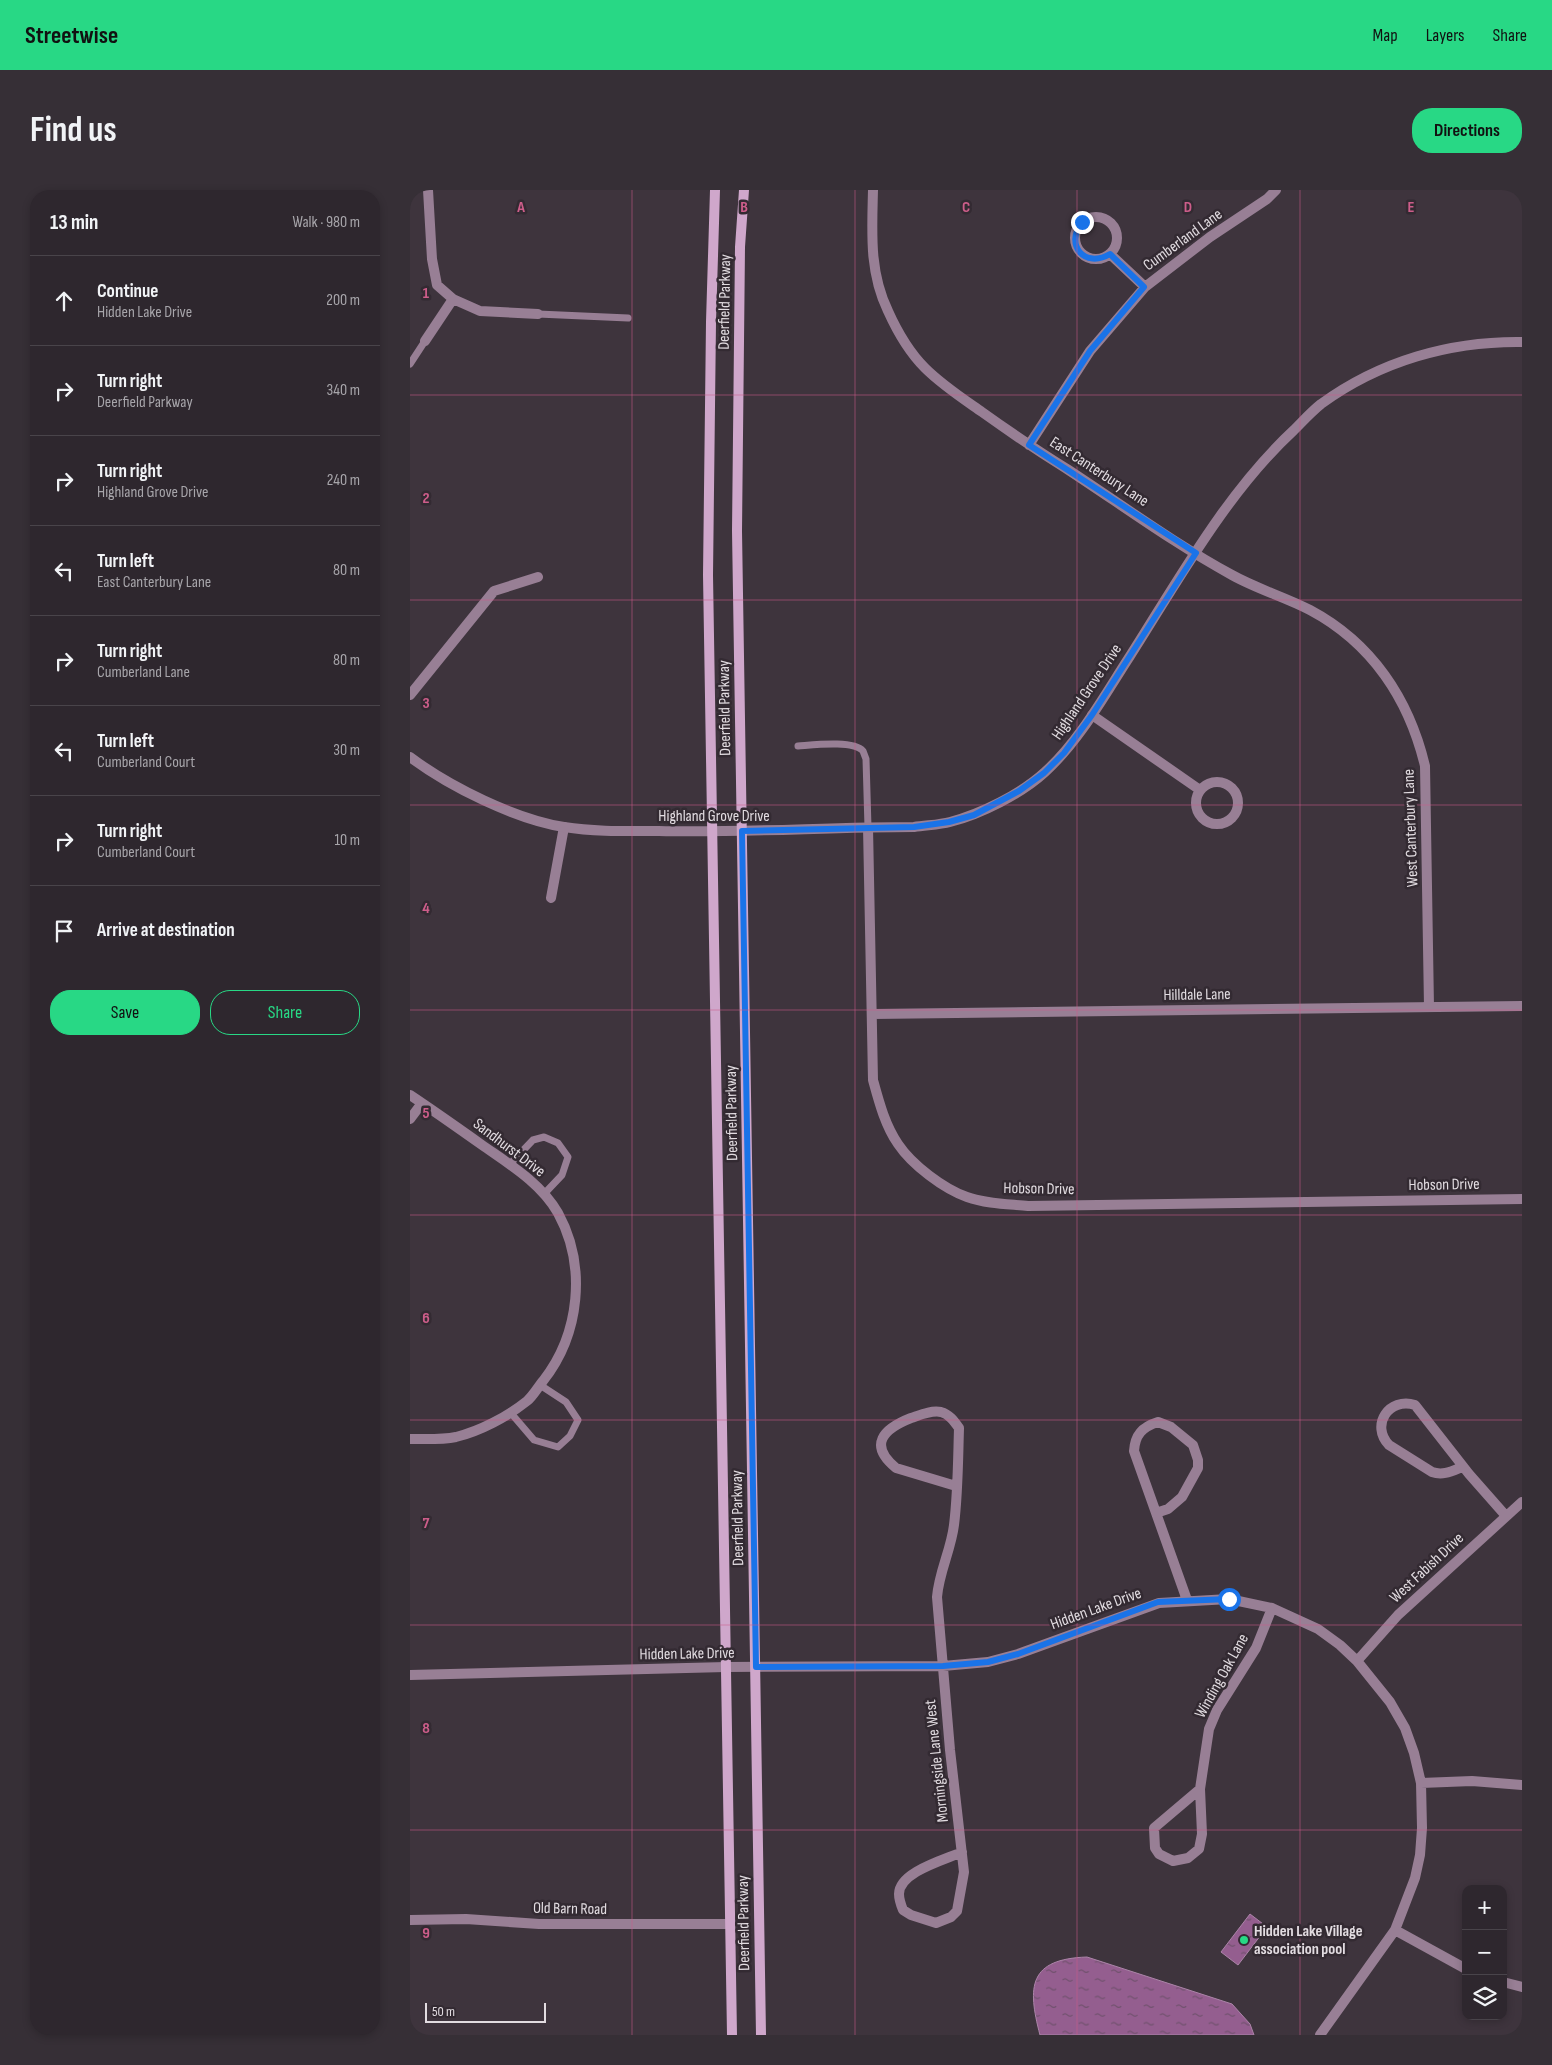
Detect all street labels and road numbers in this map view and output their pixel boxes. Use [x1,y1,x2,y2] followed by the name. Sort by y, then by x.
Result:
[1140,205,1226,275] street label: Cumberland Lane
[715,254,735,350] street label: Deerfield Parkway
[1046,433,1152,511] street label: East Canterbury Lane
[1048,641,1126,743] street label: Highland Grove Drive
[715,660,735,756] street label: Deerfield Parkway
[1399,769,1423,887] street label: West Canterbury Lane
[658,807,770,826] street label: Highland Grove Drive
[1163,985,1231,1005] street label: Hilldale Lane
[722,1065,742,1161] street label: Deerfield Parkway
[469,1115,549,1181] street label: Sandhurst Drive
[1408,1175,1480,1195] street label: Hobson Drive
[1003,1179,1075,1199] street label: Hobson Drive
[728,1470,748,1566] street label: Deerfield Parkway
[1386,1529,1468,1607] street label: West Fabish Drive
[1048,1584,1144,1634] street label: Hidden Lake Drive
[1191,1630,1253,1722] street label: Winding Oak Lane
[639,1644,735,1664] street label: Hidden Lake Drive
[921,1699,953,1823] street label: Morningside Lane West
[734,1875,754,1971] street label: Deerfield Parkway
[533,1899,607,1919] street label: Old Barn Road

